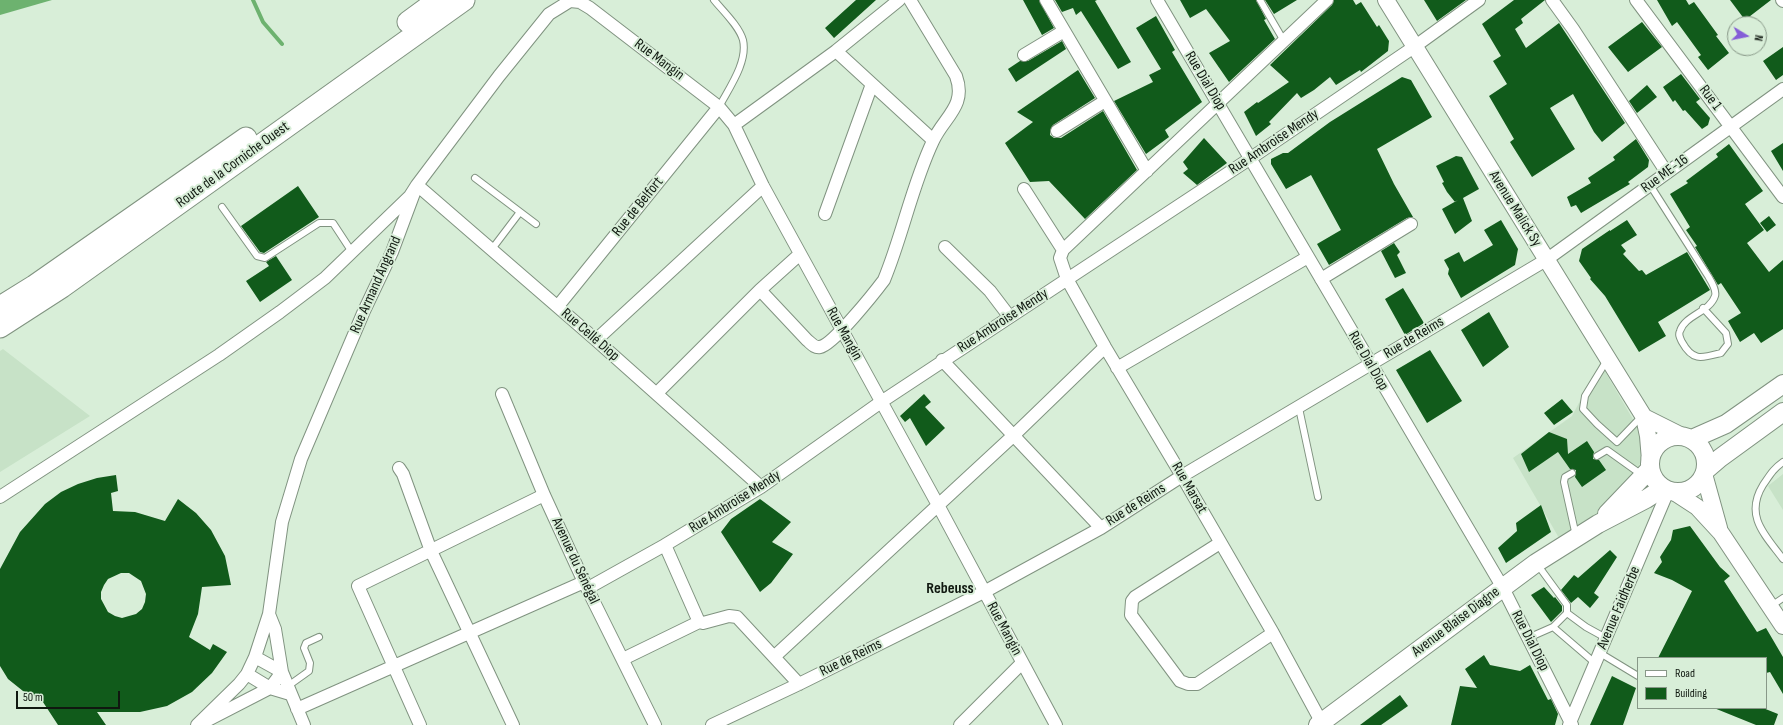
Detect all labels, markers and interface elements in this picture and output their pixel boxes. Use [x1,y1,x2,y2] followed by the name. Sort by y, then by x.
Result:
[1727,16,1767,56] north arrow
[1751,34,1765,42] text: N
[630,35,688,85] street label: Rue Mangin
[1180,48,1230,114] street label: Rue Dial Diop
[1695,82,1725,114] street label: Rue 1
[1226,105,1322,179] street label: Rue Ambroise Mendy
[173,118,293,212] street label: Route de la Corniche Ouest
[1638,151,1692,197] street label: Rue ME-16
[1485,168,1545,250] street label: Avenue Malick Sy
[609,174,667,240] street label: Rue de Belfort
[346,234,406,336] street label: Rue Armand Angrand
[954,285,1052,357] street label: Rue Ambroise Mendy
[822,304,866,364] street label: Rue Mangin
[557,305,623,365] street label: Rue Cellé Diop
[1381,313,1447,363] street label: Rue de Reims
[1344,328,1392,394] street label: Rue Dial Diop
[1167,459,1211,517] street label: Rue Marsat
[686,467,784,537] street label: Rue Ambroise Mendy
[1103,480,1169,530] street label: Rue de Reims
[547,515,603,607] street label: Avenue du Sénégal
[1593,564,1645,652] street label: Avenue Faidherbe
[926,579,974,599] district label: Rebeuss
[1409,583,1503,661] street label: Avenue Blaise Diagne
[982,599,1026,659] street label: Rue Mangin
[1507,608,1553,674] street label: Rue Dial Diop
[817,635,885,681] street label: Rue de Reims
[1637,657,1767,709] legend
[1675,666,1695,681] text: Road
[18,683,122,709] scale bar
[1675,686,1707,701] text: Building
[23,690,43,705] text: 50 m

